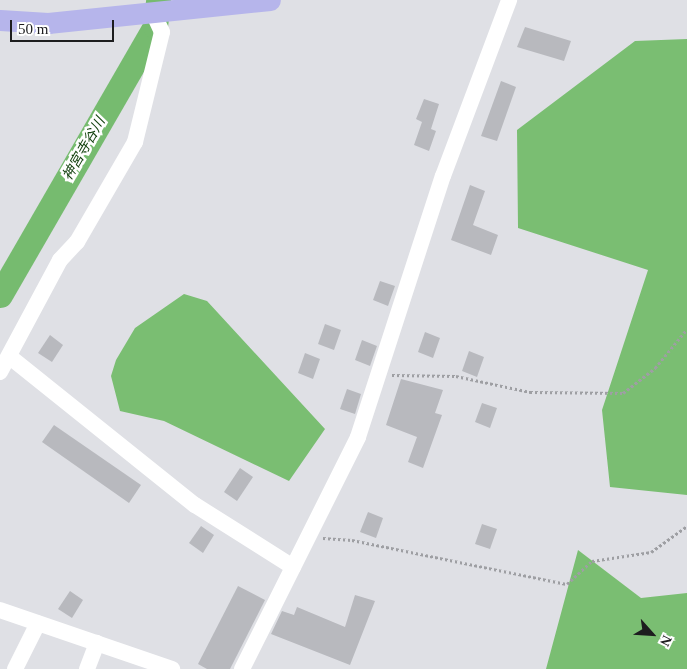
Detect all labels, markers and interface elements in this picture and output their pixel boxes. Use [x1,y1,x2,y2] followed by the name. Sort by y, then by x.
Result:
[12,10,116,42] scale bar
[18,21,48,37] text: 50 m
[59,114,109,184] water label: 神宮寺谷川
[627,609,677,659] north arrow
[657,633,675,649] text: N

